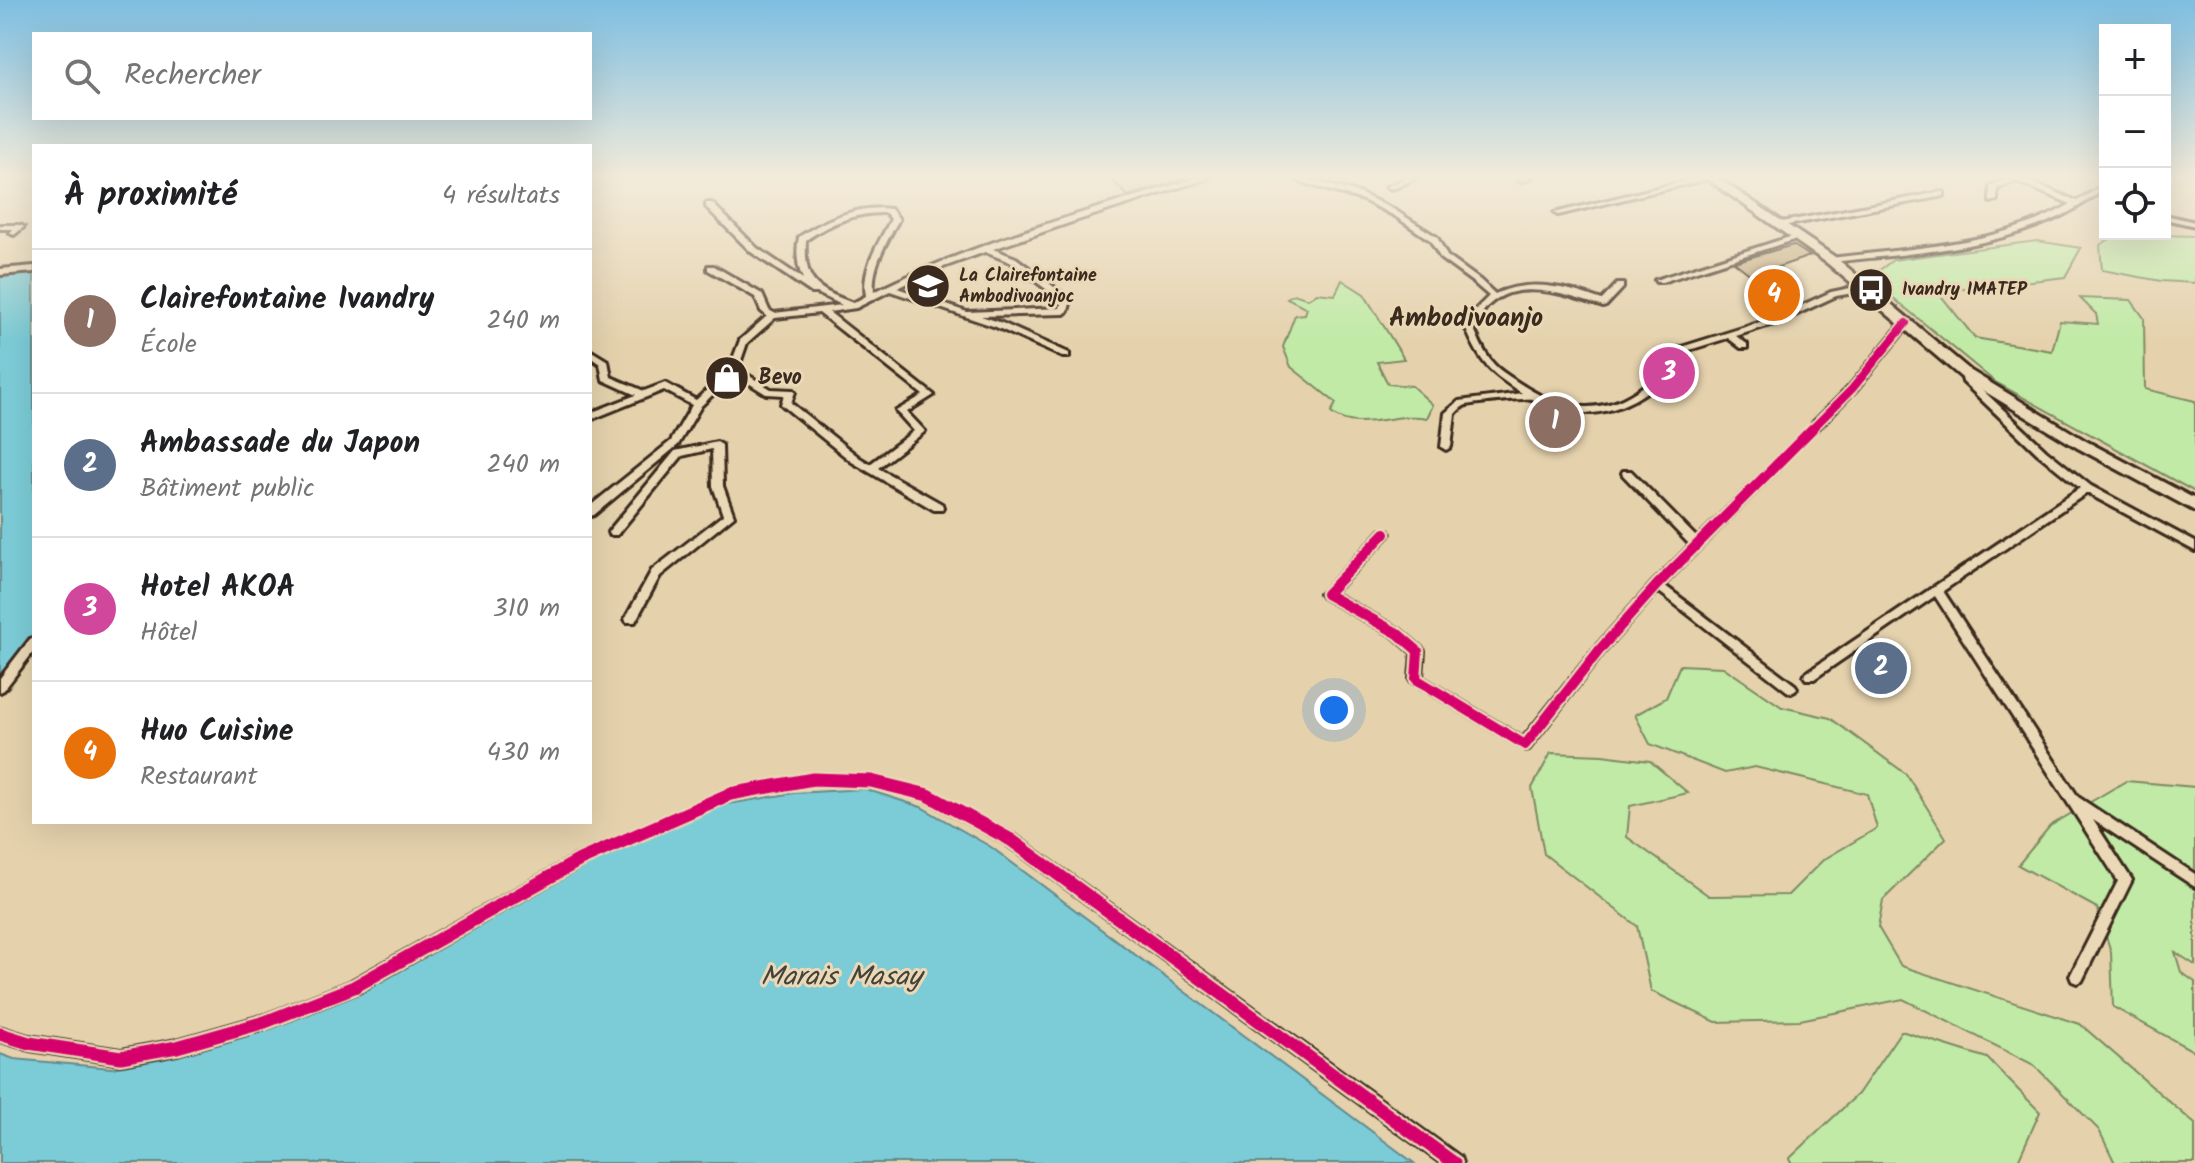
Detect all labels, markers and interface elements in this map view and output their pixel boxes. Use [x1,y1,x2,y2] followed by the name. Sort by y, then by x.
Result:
[2099,24,2171,240] map controls
[2099,24,2171,96] button: +
[32,32,592,120] search box
[124,52,261,100] text: Rechercher
[60,54,104,98] icon: search
[2099,96,2171,168] button: −
[2099,168,2171,240] button: locate
[64,169,237,223] text: À proximité
[442,175,560,217] text: 4 résultats
[904,262,952,310] school or university icon: La Clairefontaine Ambodivoanjoc
[959,262,1097,312] place label: La Clairefontaine Ambodivoanjoc
[1748,265,1800,325] pin: 4
[1847,266,1895,314] bus stop icon: Ivandry IMATEP
[140,276,434,324] text: Clairefontaine Ivandry
[1902,276,2028,305] place label: Ivandry IMATEP
[1389,298,1543,340] district label: Ambodivoanjo
[86,300,94,342] text: 1
[486,300,560,342] text: 240 m
[140,324,197,366] text: École
[1643,343,1695,403] pin: 3
[703,354,751,402] shop icon: Bevo
[758,361,802,396] place label: Bevo
[1529,392,1581,452] pin: 1
[140,420,420,468] text: Ambassade du Japon
[82,444,98,486] text: 2
[486,444,560,486] text: 240 m
[140,468,315,510] text: Bâtiment public
[140,564,295,612] text: Hotel AKOA
[83,588,97,630] text: 3
[493,588,560,630] text: 310 m
[140,612,197,654] text: Hôtel
[1855,638,1907,698] pin: 2
[1314,690,1354,730] your location
[140,708,293,756] text: Huo Cuisine
[83,732,97,774] text: 4
[487,732,560,774] text: 430 m
[140,756,257,798] text: Restaurant
[761,955,925,1000] water label: Marais Masay

